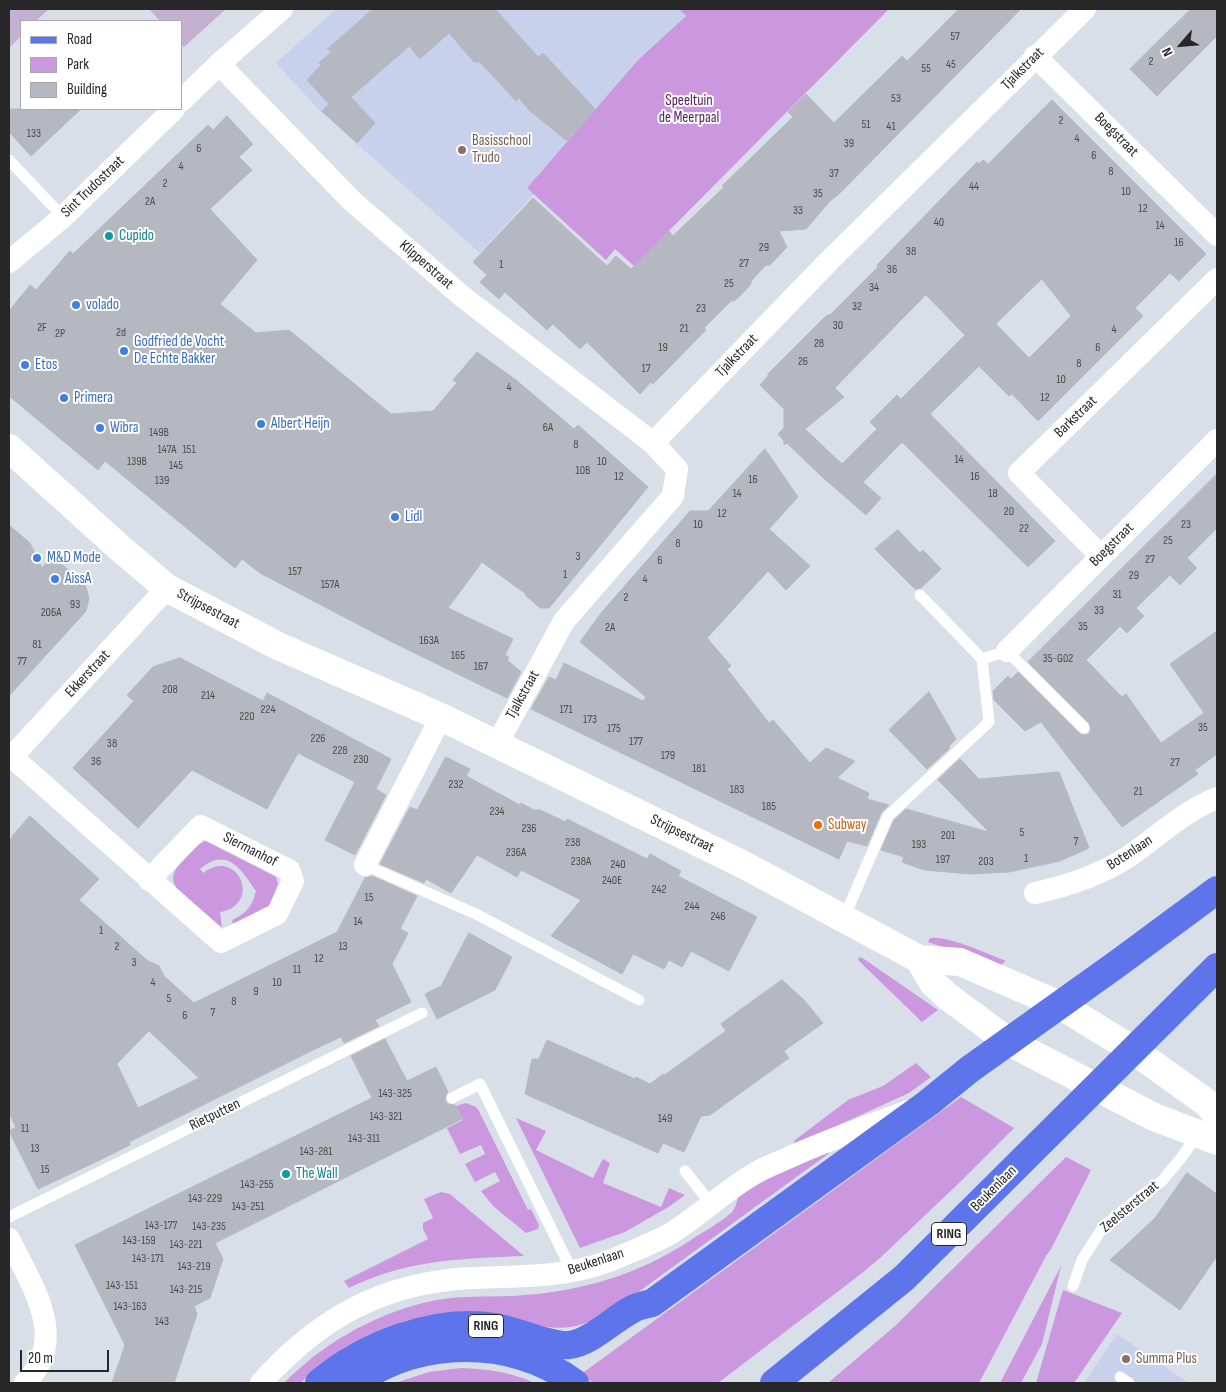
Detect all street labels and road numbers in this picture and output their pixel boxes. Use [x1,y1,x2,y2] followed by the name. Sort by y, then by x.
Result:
[998,44,1048,94] street label: Tjalkstraat
[1090,109,1142,161] street label: Boegstraat
[58,152,128,222] street label: Sint Trudostraat
[395,237,457,293] street label: Klipperstraat
[712,331,762,381] street label: Tjalkstraat
[1051,392,1101,442] street label: Barkstraat
[1086,519,1138,571] street label: Boegstraat
[174,585,242,633] street label: Strijpsestraat
[62,647,114,701] street label: Ekkerstraat
[502,667,544,723] street label: Tjalkstraat
[647,811,717,857] street label: Strijpsestraat
[220,829,280,871] street label: Siermanhof
[1104,832,1156,874] street label: Botenlaan
[187,1095,243,1135] street label: Rietputten
[967,1162,1021,1216] street label: Beukenlaan
[1097,1177,1163,1237] street label: Zeelsterstraat
[932,1222,966,1246] road number: RING
[566,1245,626,1279] street label: Beukenlaan
[468,1314,504,1338] road number: RING

